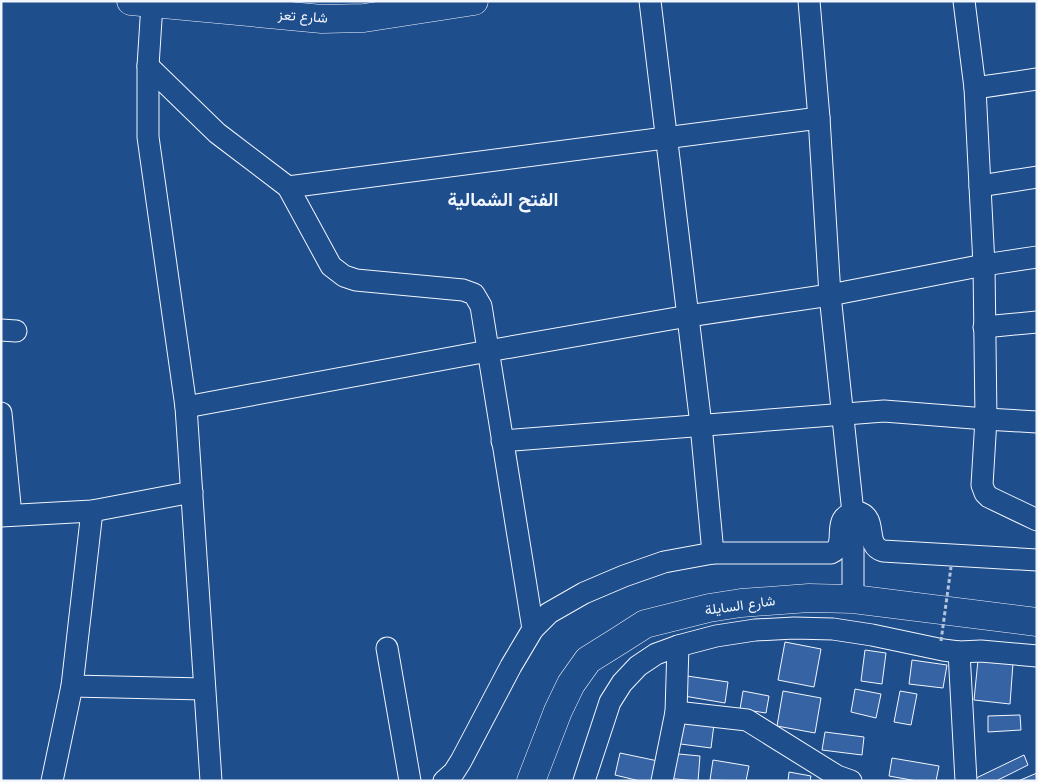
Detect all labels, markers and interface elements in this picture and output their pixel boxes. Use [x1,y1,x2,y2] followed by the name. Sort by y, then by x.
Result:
[276,6,328,29] street label: شارع تعز
[448,189,558,213] district label: الفتح الشمالية
[704,592,777,621] street label: شارع السايلة

